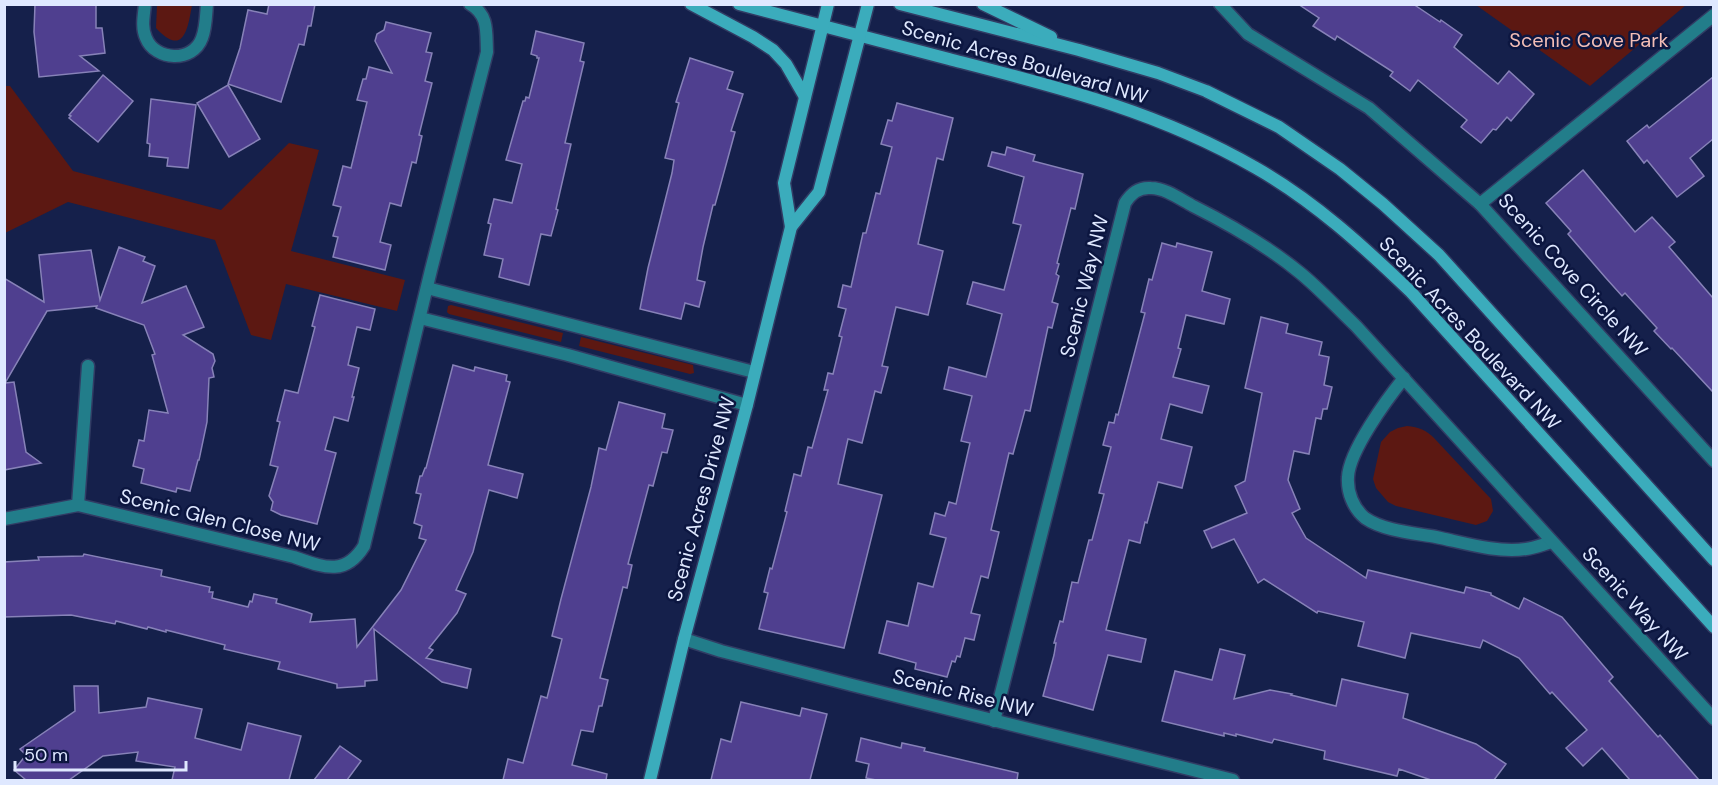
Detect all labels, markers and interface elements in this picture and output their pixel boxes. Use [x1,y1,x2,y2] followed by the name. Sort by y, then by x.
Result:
[899,14,1151,110] street label: Scenic Acres Boulevard NW
[1509,27,1669,53] park label: Scenic Cove Park
[1492,188,1654,362] street label: Scenic Cove Circle NW
[1054,212,1114,360] street label: Scenic Way NW
[1373,231,1567,435] street label: Scenic Acres Boulevard NW
[661,394,741,604] street label: Scenic Acres Drive NW
[117,482,323,558] street label: Scenic Glen Close NW
[1576,541,1694,667] street label: Scenic Way NW
[890,663,1036,723] street label: Scenic Rise NW
[15,734,186,772] scale bar
[24,743,68,767] text: 50 m

